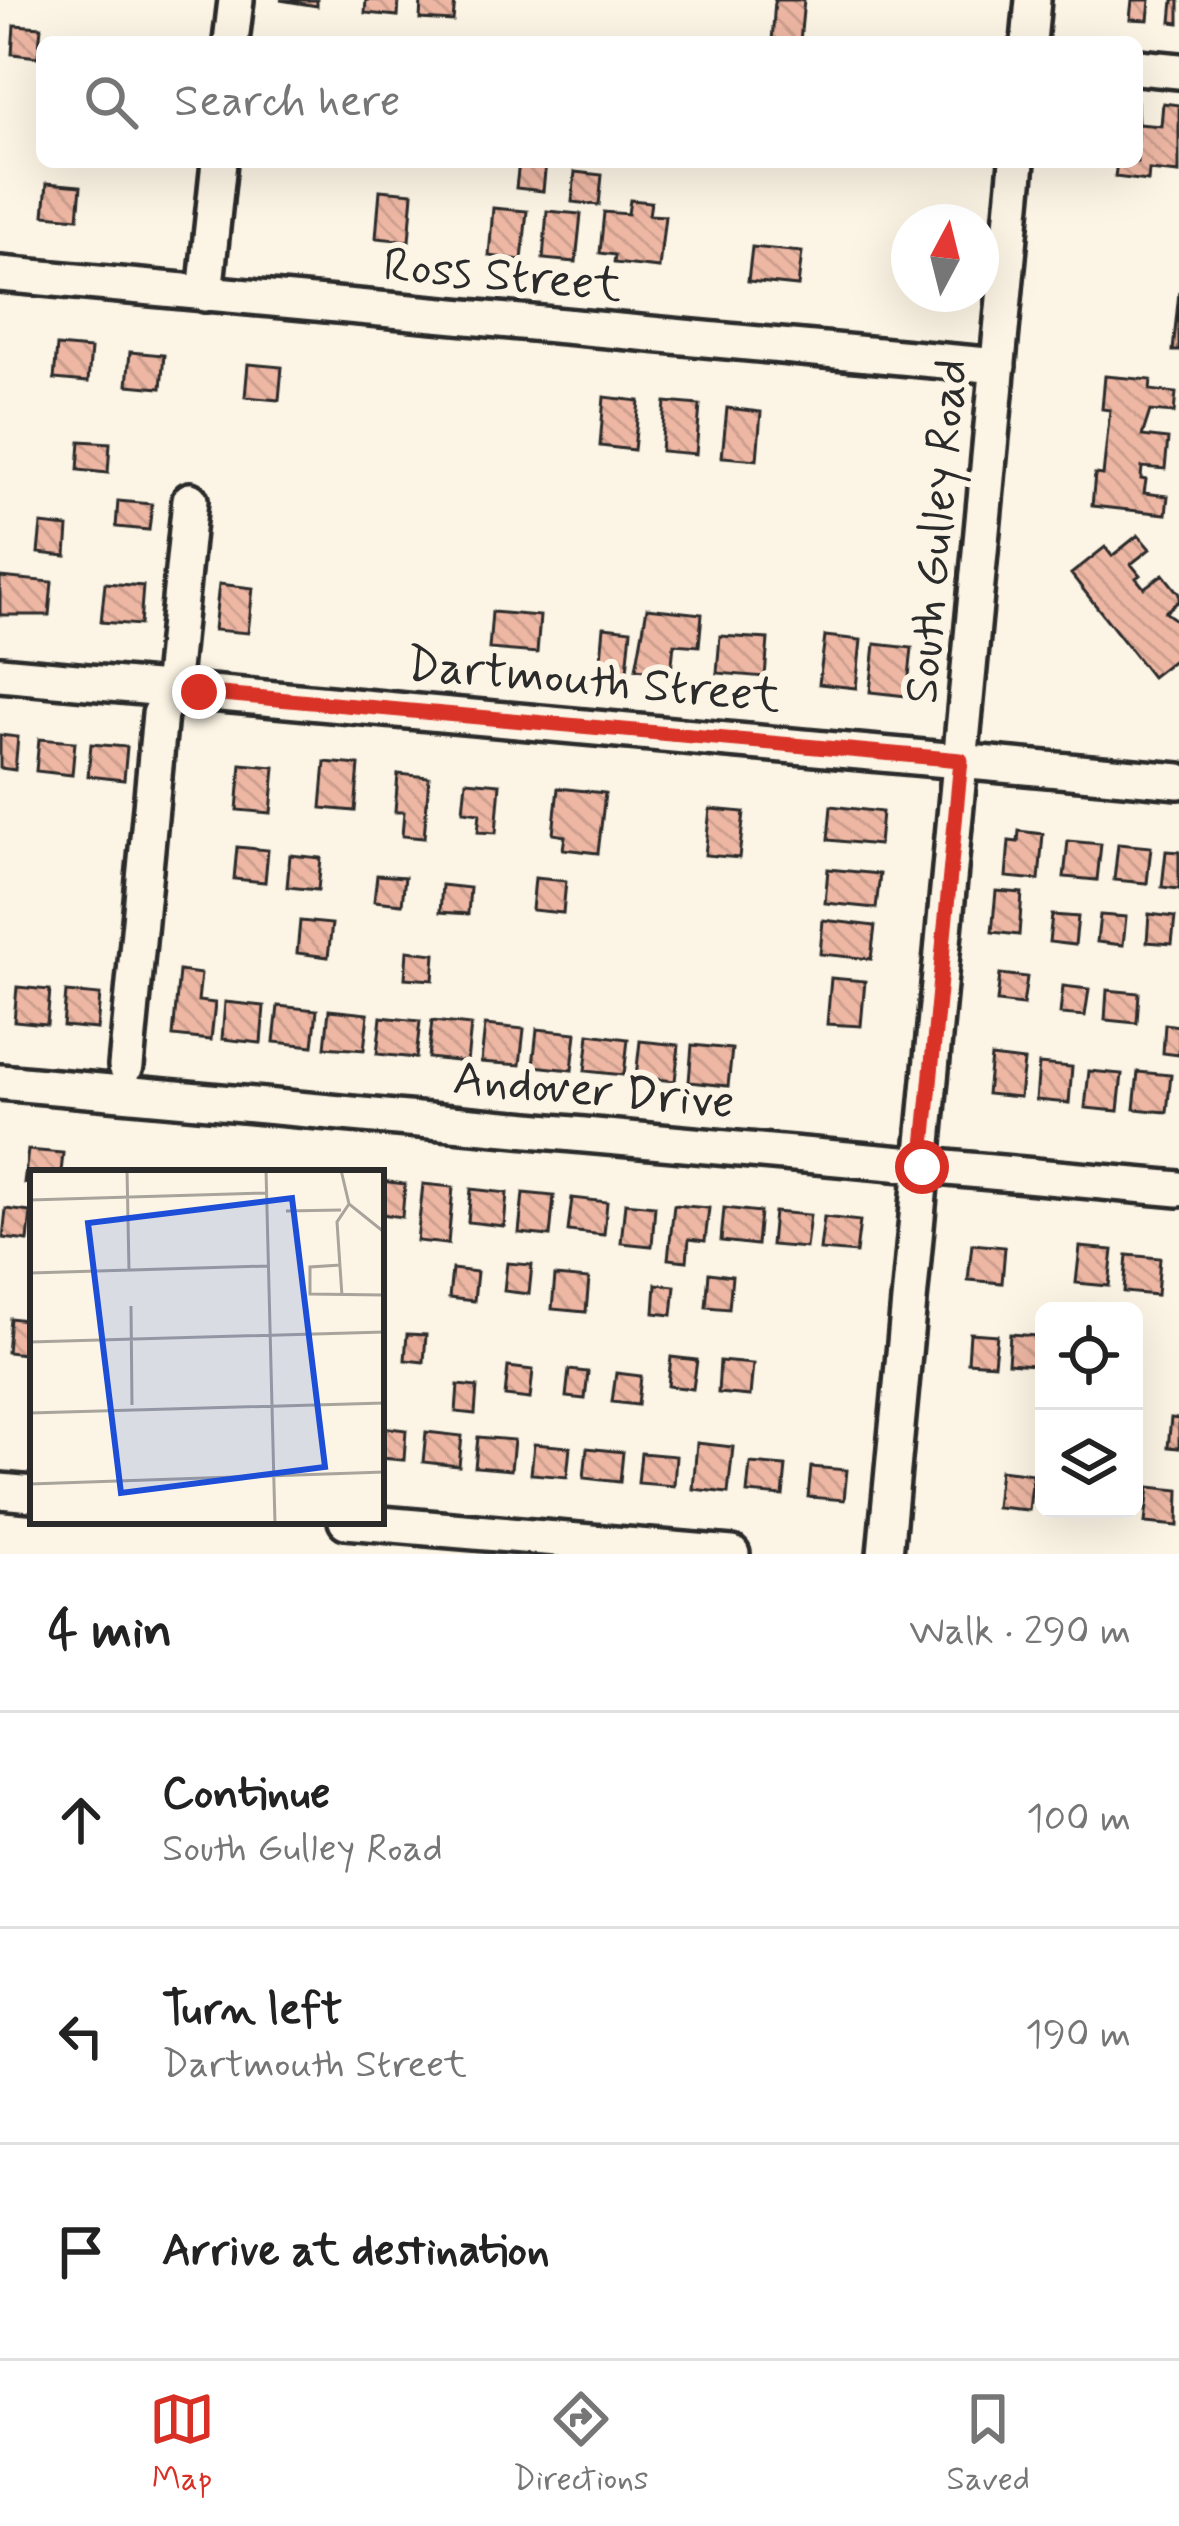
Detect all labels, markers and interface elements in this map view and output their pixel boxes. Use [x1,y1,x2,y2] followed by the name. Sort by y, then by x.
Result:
[36,36,1143,168] search box
[78,69,144,135] icon: search
[174,73,401,132] text: Search here
[891,204,999,312] north arrow
[381,235,625,318] street label: Ross Street
[891,356,984,706] street label: South Gulley Road
[404,634,783,729] street label: Dartmouth Street
[172,665,226,719] route end
[450,1048,737,1135] street label: Andover Drive
[895,1140,949,1194] route start
[30,1170,384,1524] inset map
[1035,1302,1143,1518] map controls
[1035,1302,1143,1410] button: locate
[1035,1410,1143,1518] button: layers
[48,1599,172,1665] text: 4 min
[909,1607,1131,1658] text: Walk · 290 m
[162,1765,330,1824] text: Continue
[48,1787,114,1853] icon: ahead
[1026,1794,1131,1845] text: 100 m
[162,1824,443,1875] text: South Gulley Road
[162,1981,342,2040] text: Turn left
[48,2003,114,2069] icon: left
[1025,2010,1131,2061] text: 190 m
[162,2040,467,2091] text: Dartmouth Street
[48,2219,114,2285] icon: arrive
[162,2222,550,2281] text: Arrive at destination
[149,2386,215,2502] tab: Map
[513,2386,649,2502] tab: Directions
[947,2386,1030,2502] tab: Saved

